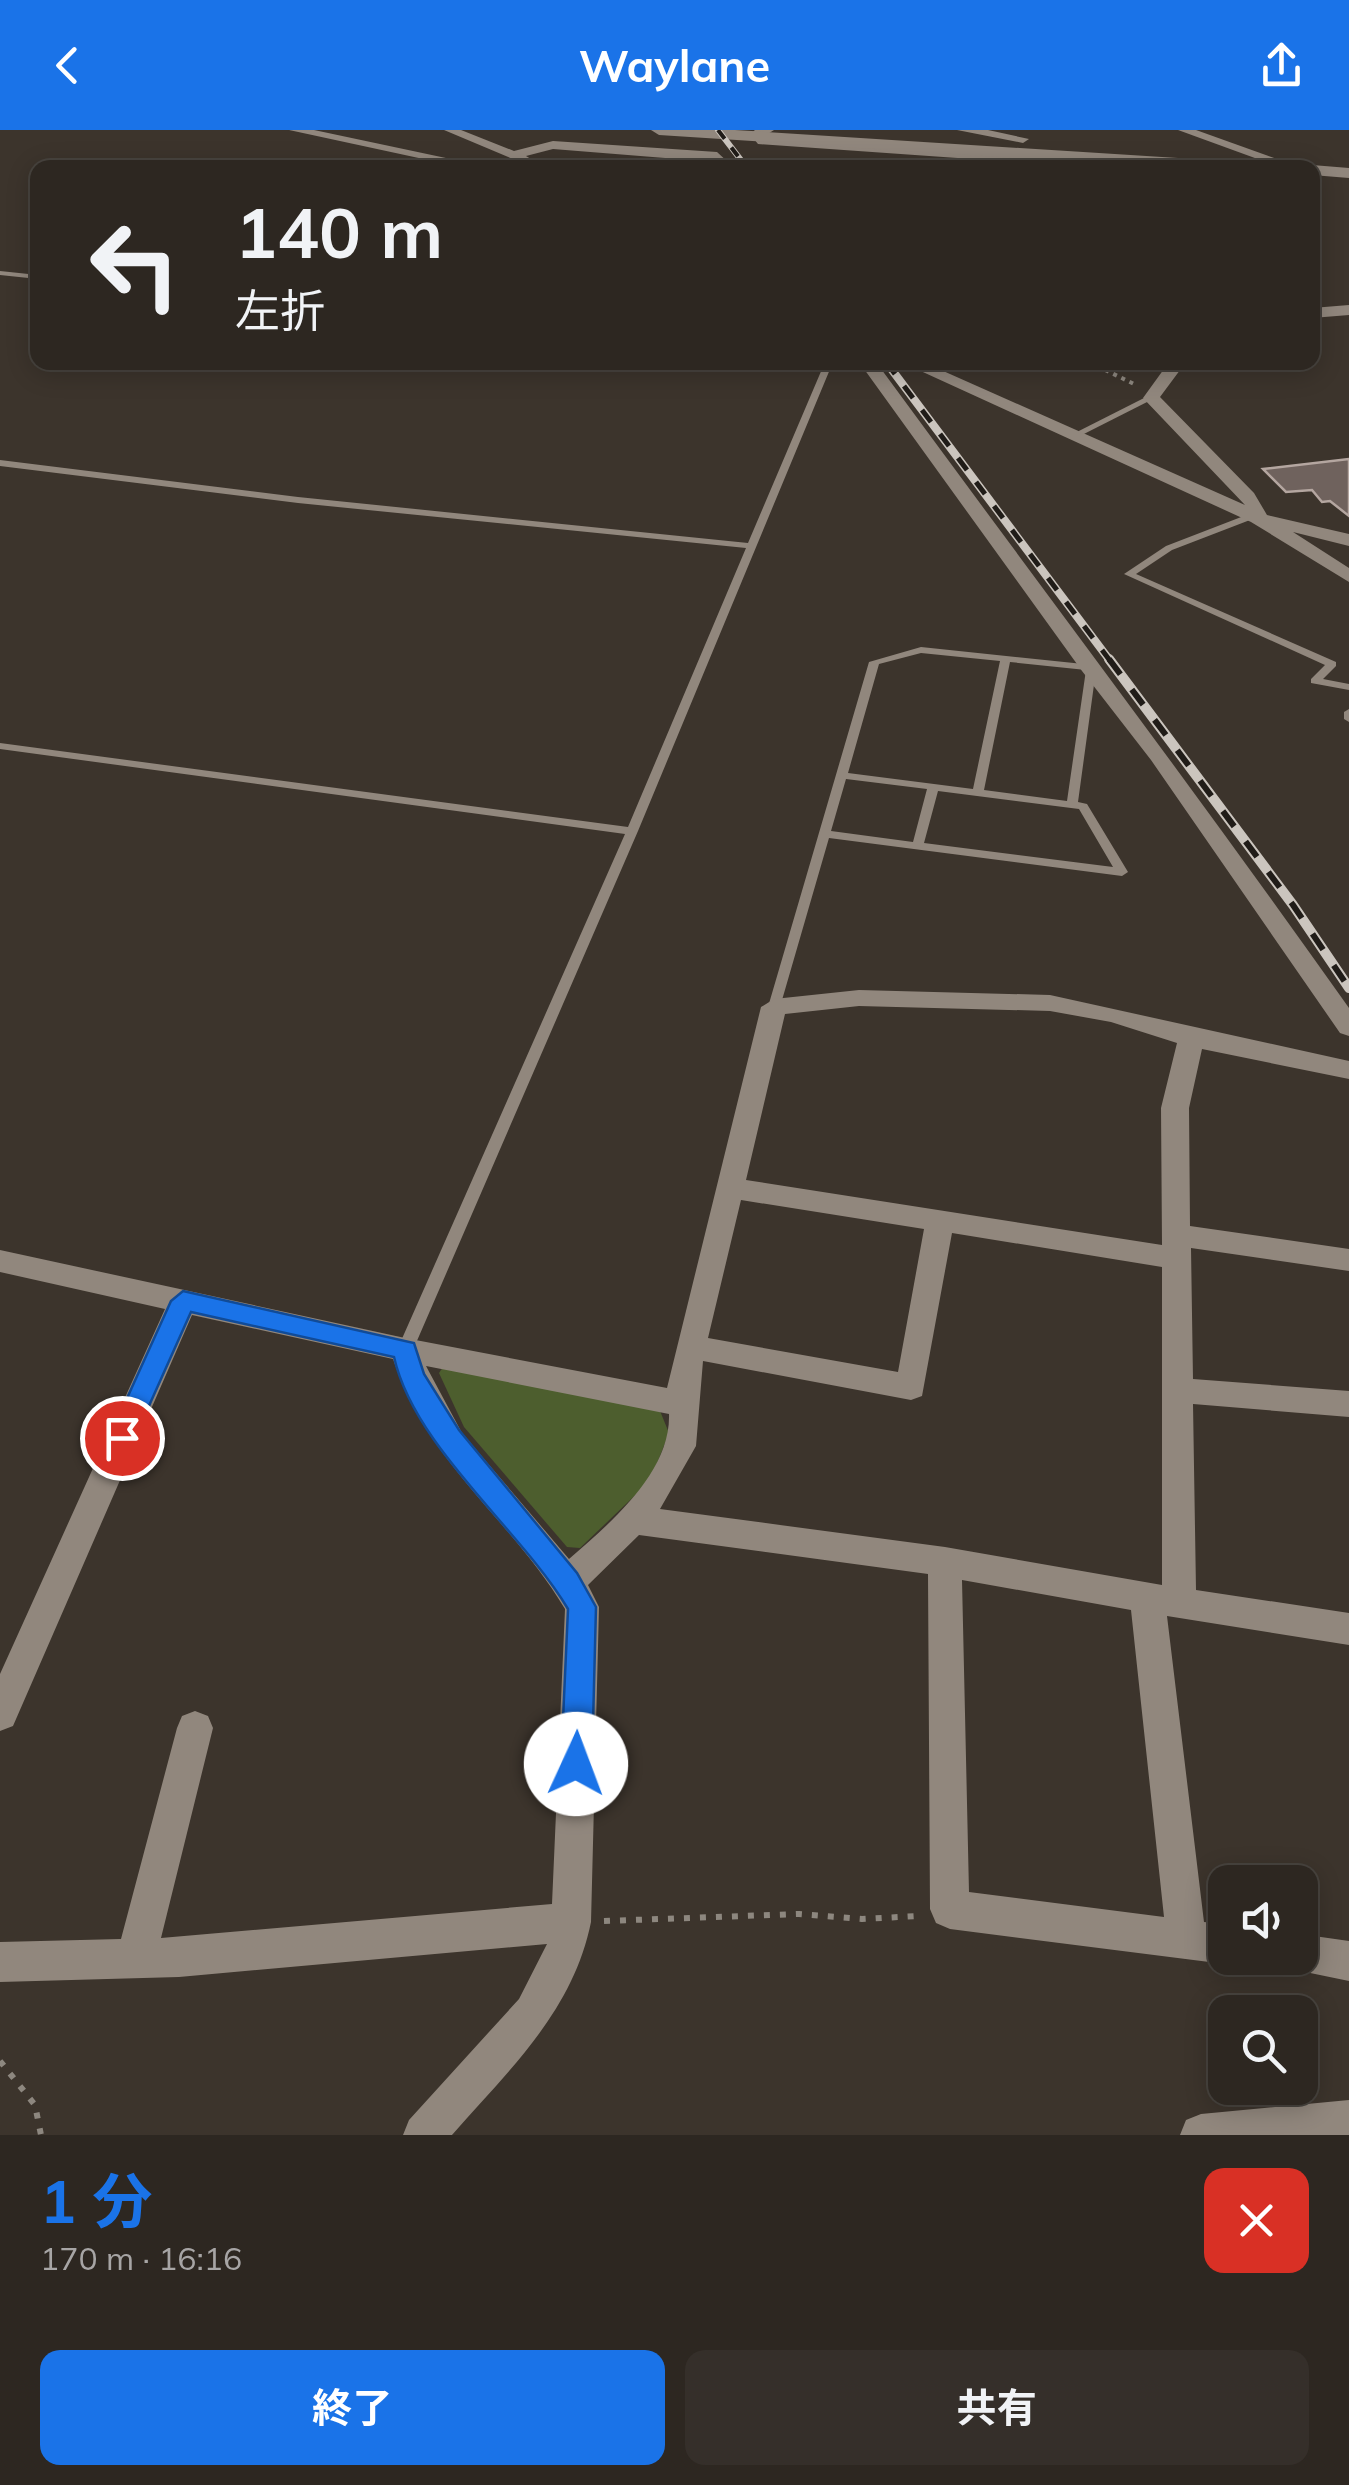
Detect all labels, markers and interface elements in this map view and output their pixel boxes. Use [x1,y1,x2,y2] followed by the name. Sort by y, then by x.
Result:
[579,37,770,93] text: Waylane
[40,38,95,93] icon: back
[1254,38,1309,93] icon: share
[235,188,443,276] text: 140 m
[70,200,200,330] icon: left
[235,282,325,338] text: 左折
[80,1396,165,1481] pin
[95,1411,150,1466] icon: arrive
[524,1712,628,1816] position arrow
[1208,1865,1318,2105] map controls
[1208,1865,1318,1975] button: sound
[1208,1995,1318,2105] button: search
[40,2163,152,2238] text: 1 分
[1204,2168,1309,2273] button: close
[40,2238,242,2278] text: 170 m · 16:16
[40,2350,665,2465] button: 終了
[685,2350,1309,2465] button: 共有

